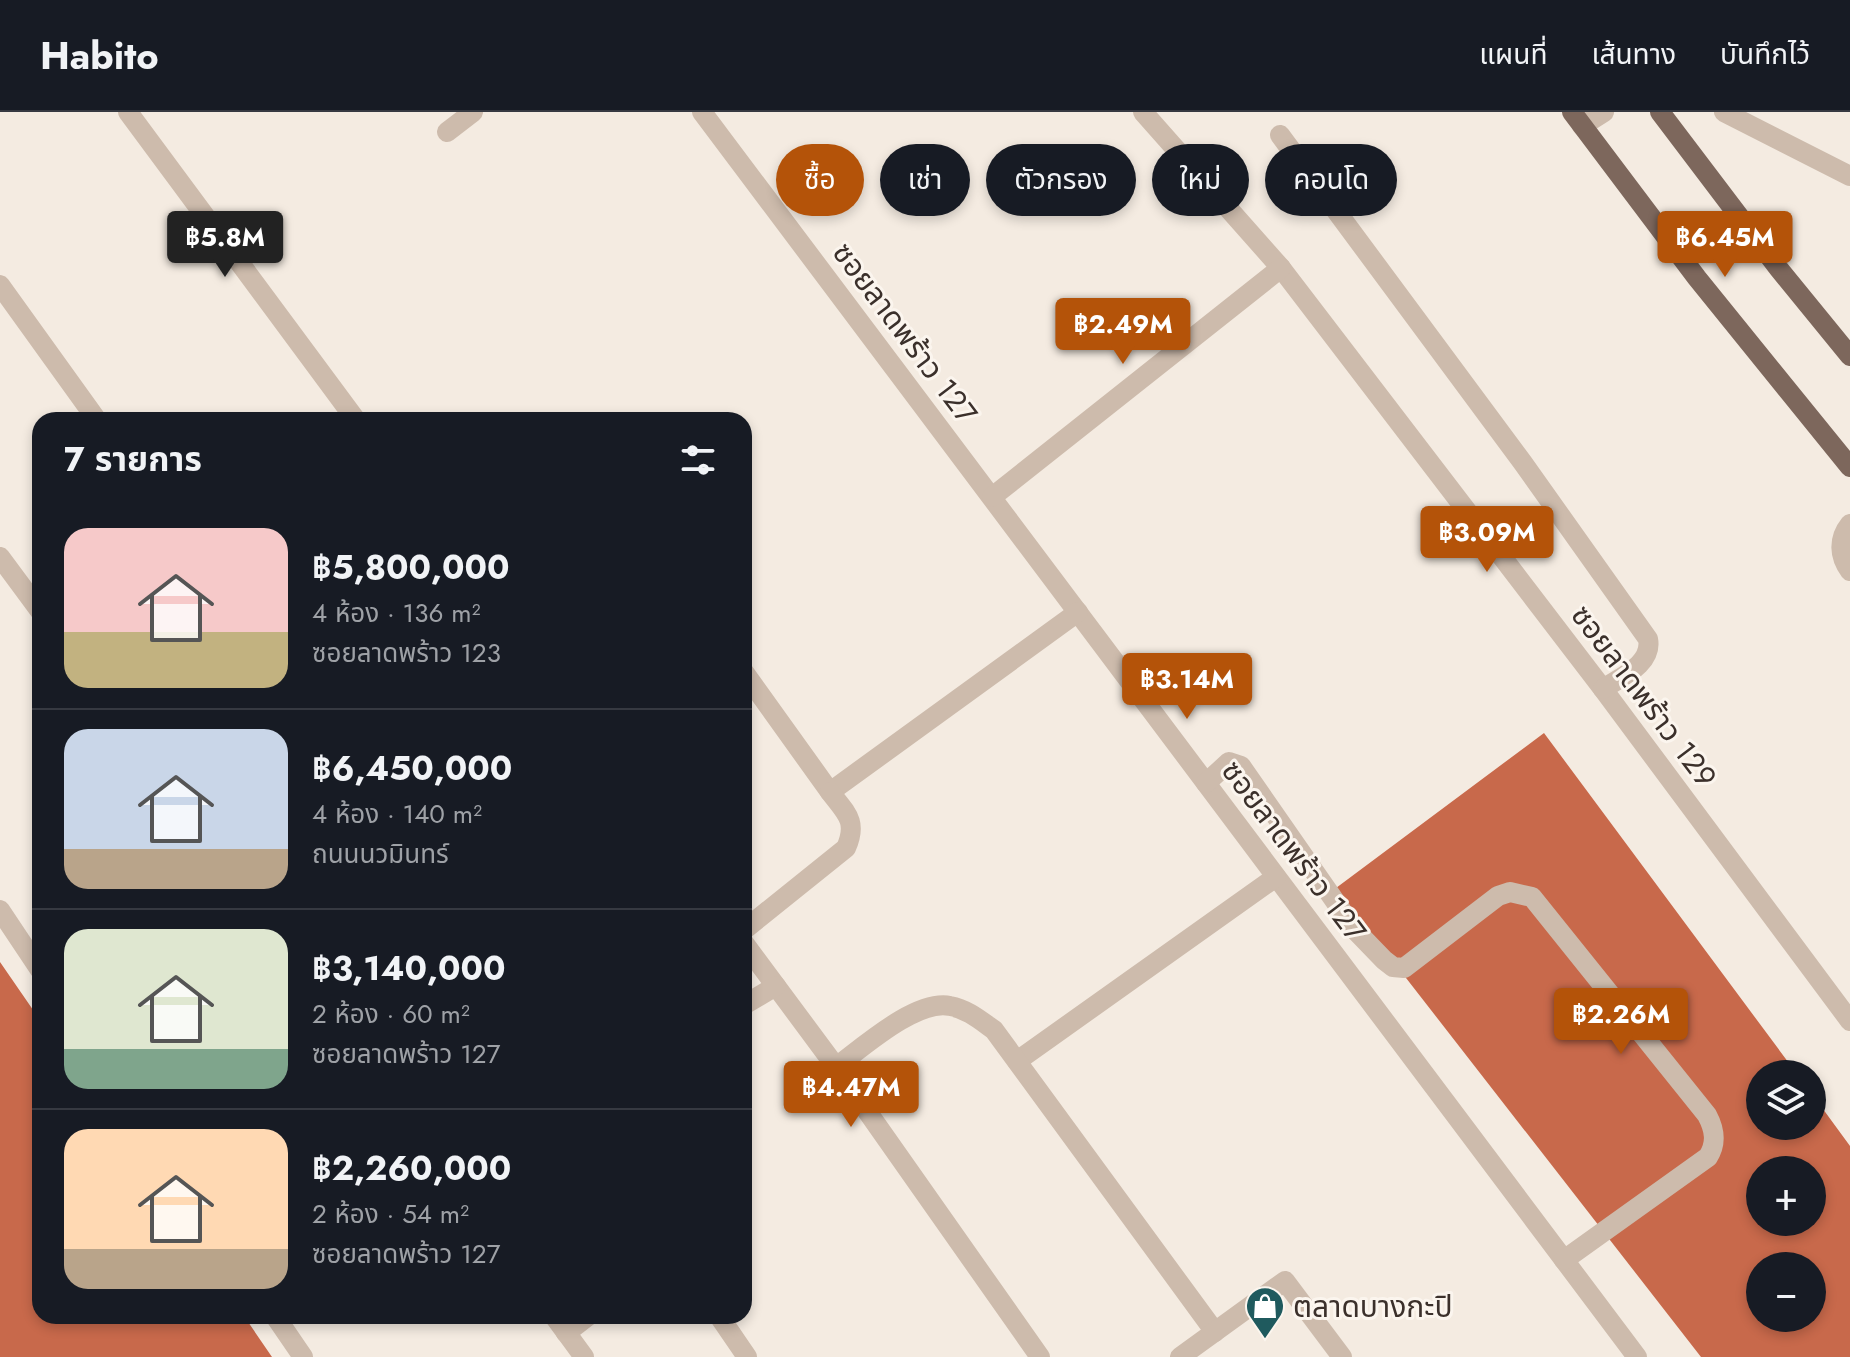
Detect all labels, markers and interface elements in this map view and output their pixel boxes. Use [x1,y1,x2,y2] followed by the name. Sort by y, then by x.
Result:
[40,28,159,83] text: Habito
[1479,34,1547,75] text: แผนที่
[1591,34,1676,75] text: เส้นทาง
[1720,34,1810,75] text: บันทึกไว้
[776,144,864,216] chip: ซื้อ
[880,144,970,216] chip: เช่า
[986,144,1136,216] chip: ตัวกรอง
[1152,144,1249,216] chip: ใหม่
[1265,144,1397,216] chip: คอนโด
[169,211,281,279] pin: ฿5.8M
[1660,211,1790,279] pin: ฿6.45M
[185,218,265,256] text: ฿5.8M
[1676,218,1774,256] text: ฿6.45M
[822,233,988,433] street label: ซอยลาดพร้าว 127
[1058,298,1188,366] pin: ฿2.49M
[1073,305,1173,343] text: ฿2.49M
[64,435,202,484] text: 7 รายการ
[676,438,720,482] icon: filters
[1422,506,1552,574] pin: ฿3.09M
[1438,513,1536,551] text: ฿3.09M
[312,543,510,592] text: ฿5,800,000
[128,560,224,656] icon: home
[312,594,480,632] text: 4 ห้อง · 136 m²
[1561,596,1727,796] street label: ซอยลาดพร้าว 129
[312,634,501,672] text: ซอยลาดพร้าว 123
[1122,653,1252,721] pin: ฿3.14M
[1140,660,1234,698] text: ฿3.14M
[312,744,512,793] text: ฿6,450,000
[1211,751,1377,951] street label: ซอยลาดพร้าว 127
[128,761,224,857] icon: home
[312,795,482,833] text: 4 ห้อง · 140 m²
[312,835,449,873] text: ถนนนวมินทร์
[312,944,505,993] text: ฿3,140,000
[128,961,224,1057] icon: home
[1556,988,1686,1056] pin: ฿2.26M
[312,995,470,1033] text: 2 ห้อง · 60 m²
[1572,995,1670,1033] text: ฿2.26M
[312,1035,500,1073] text: ซอยลาดพร้าว 127
[1746,1060,1826,1332] map controls
[1746,1060,1826,1140] button: layers
[786,1061,916,1129] pin: ฿4.47M
[802,1068,900,1106] text: ฿4.47M
[312,1144,511,1193] text: ฿2,260,000
[1746,1156,1826,1236] button: +
[128,1161,224,1257] icon: home
[312,1195,469,1233] text: 2 ห้อง · 54 m²
[312,1235,500,1273] text: ซอยลาดพร้าว 127
[1746,1252,1826,1332] button: −
[1244,1285,1286,1340] shop icon: ตลาดบางกะปิ
[1293,1285,1453,1328] place label: ตลาดบางกะปิ

